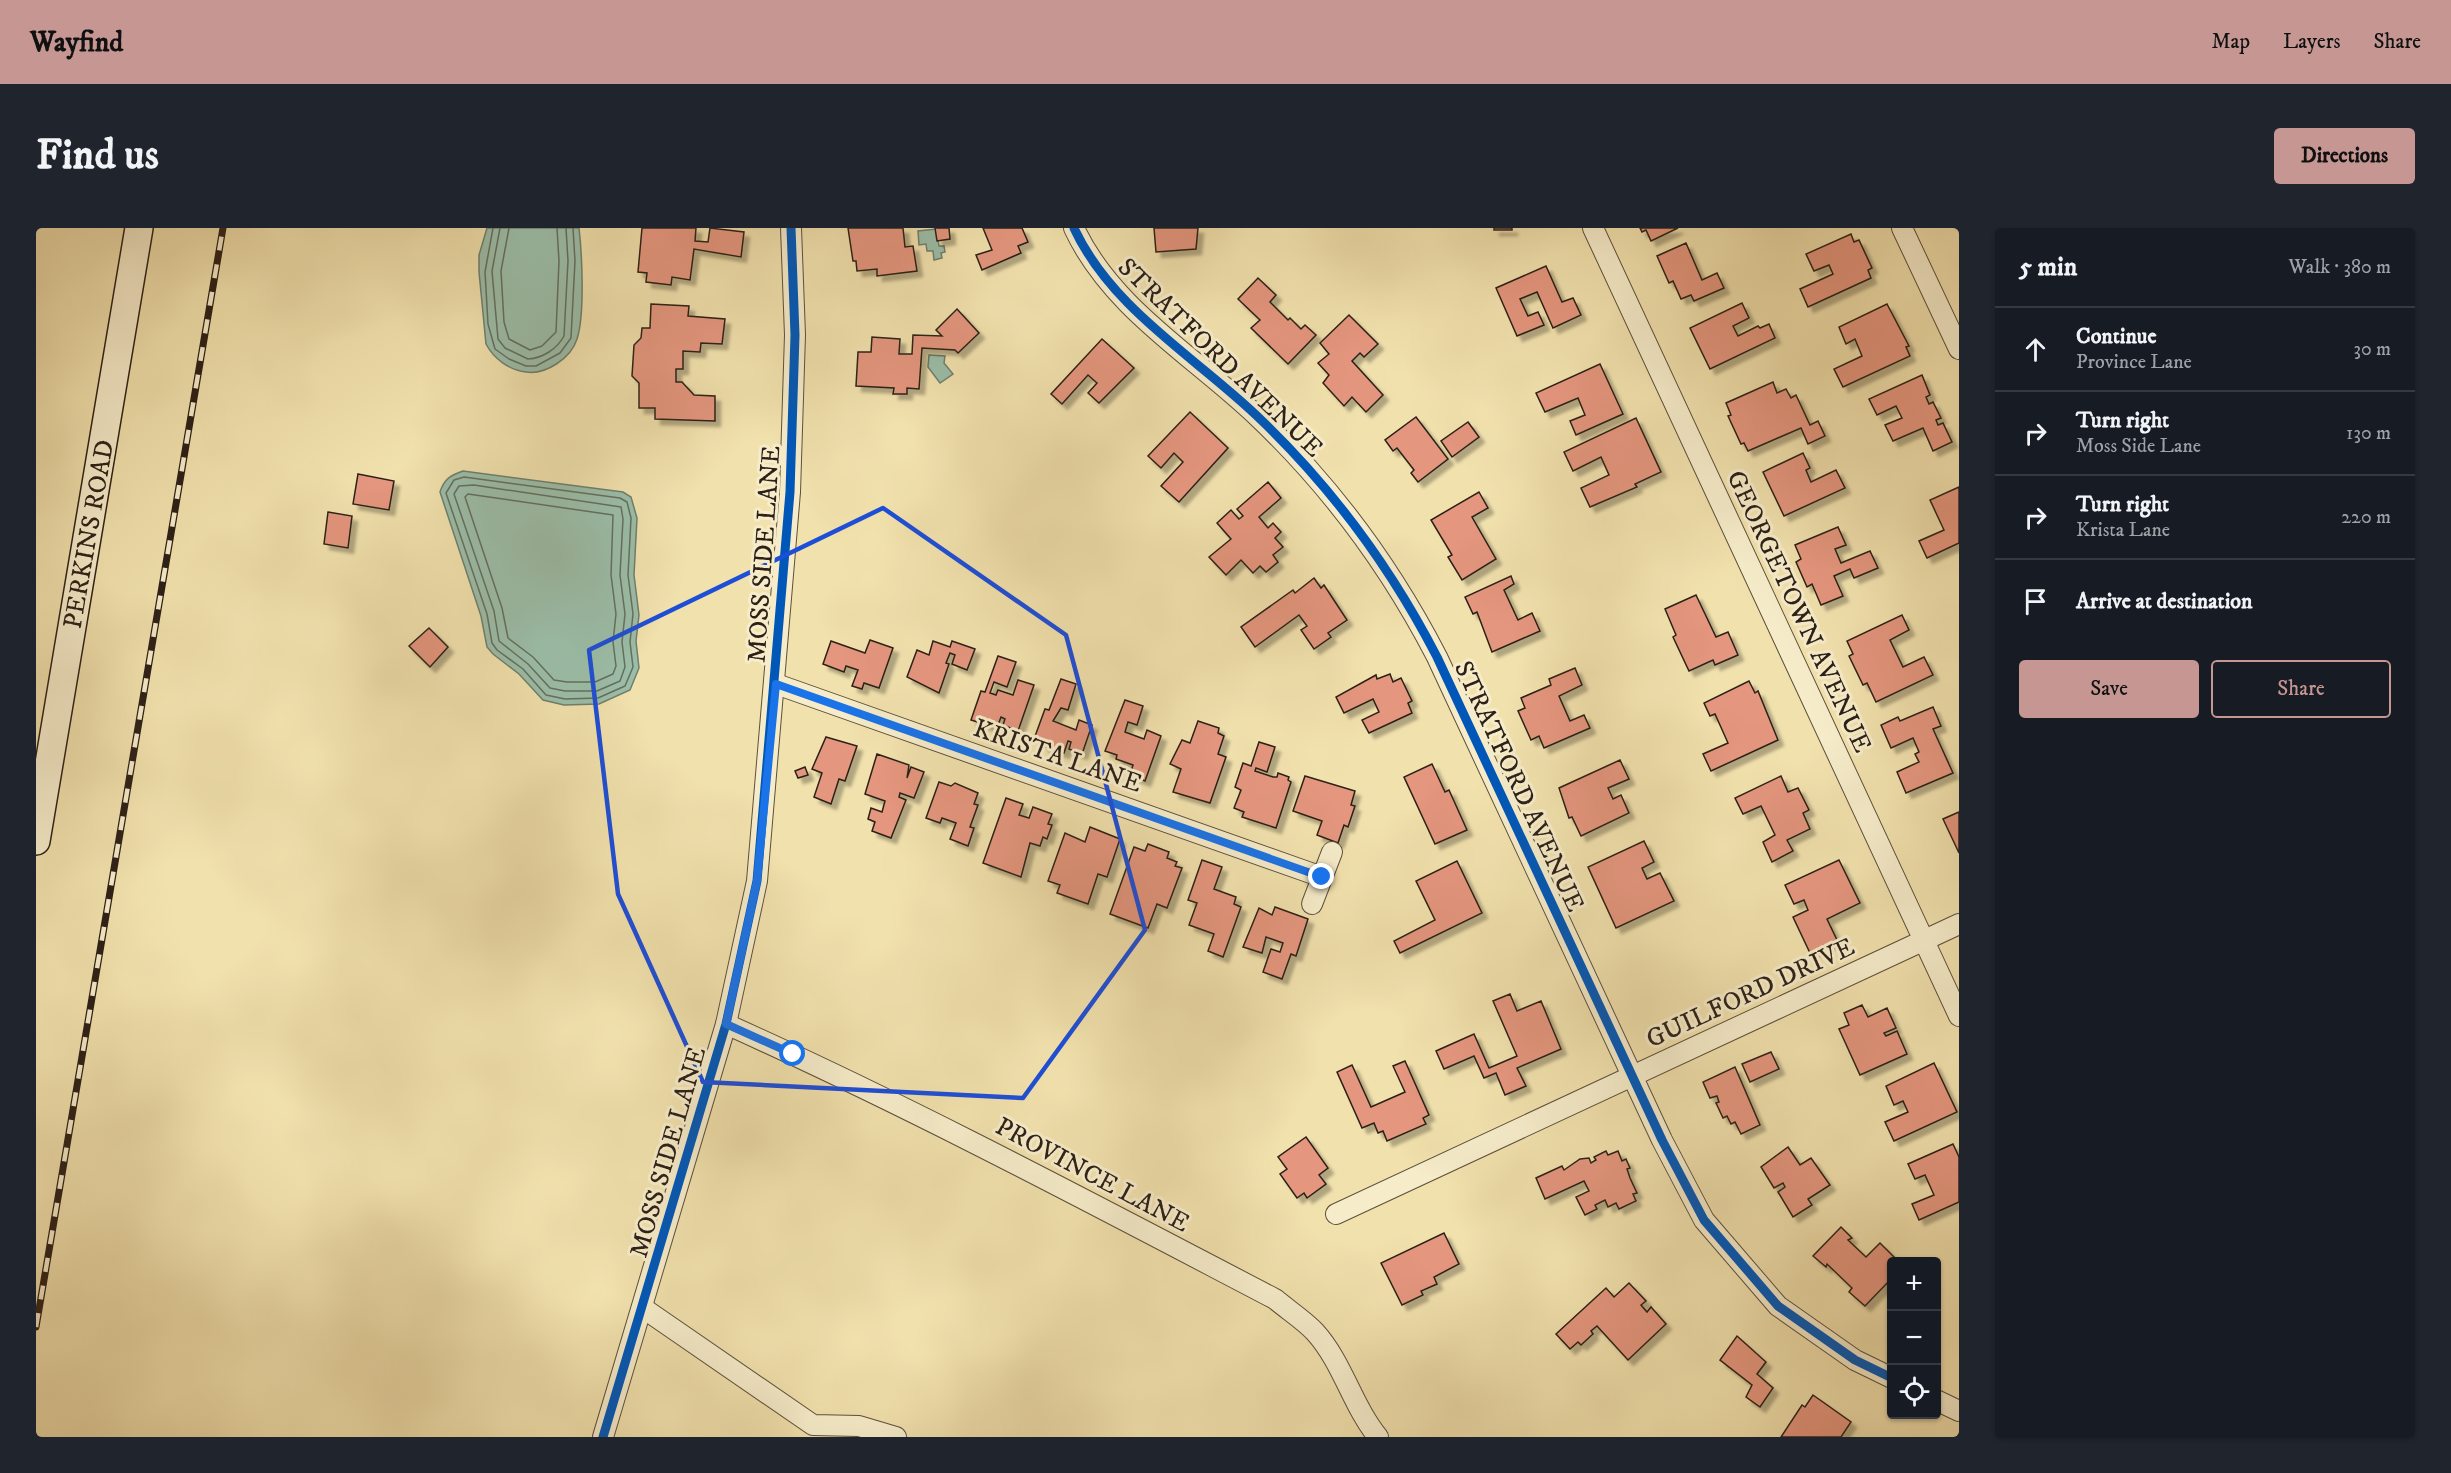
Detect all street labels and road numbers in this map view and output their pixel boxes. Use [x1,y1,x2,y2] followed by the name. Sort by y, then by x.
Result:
[1110,251,1330,465] street label: STRATFORD AVENUE
[57,437,122,631] street label: PERKINS ROAD
[740,444,789,664] street label: MOSS SIDE LANE
[1719,465,1879,758] street label: GEORGETOWN AVENUE
[1446,656,1591,917] street label: STRATFORD AVENUE
[969,712,1146,801] street label: KRISTA LANE
[1641,931,1860,1056] street label: GUILFORD DRIVE
[623,1043,714,1262] street label: MOSS SIDE LANE
[990,1110,1195,1240] street label: PROVINCE LANE

